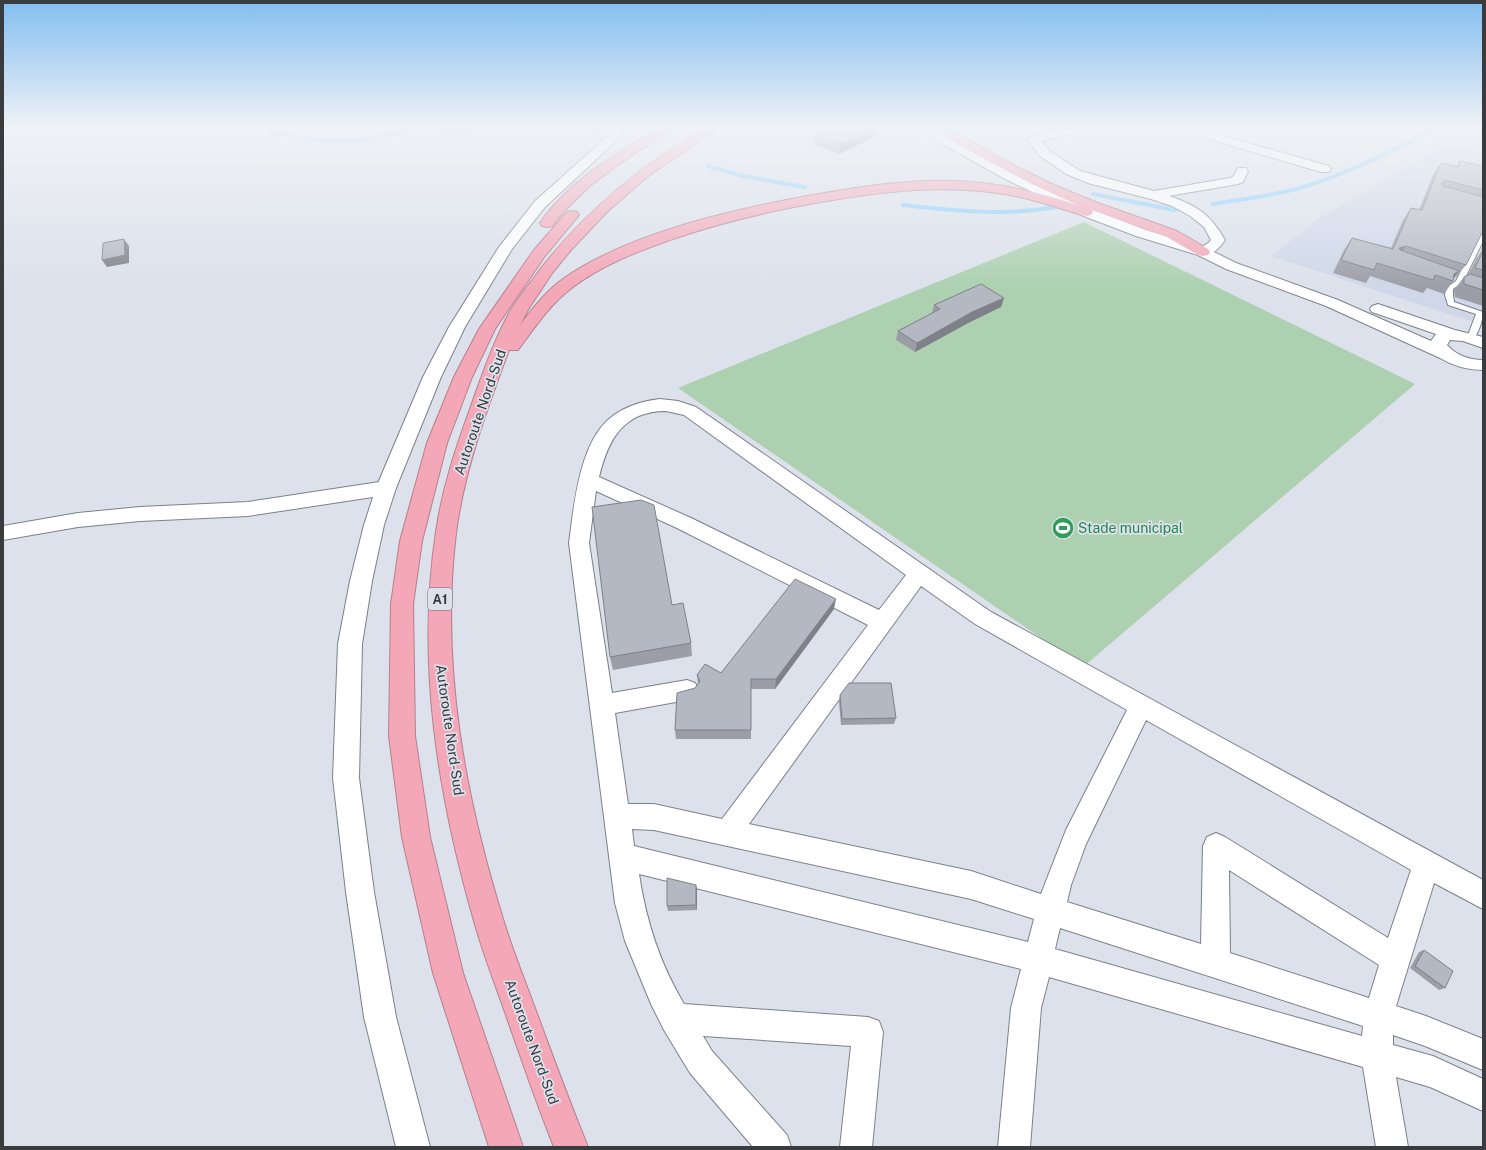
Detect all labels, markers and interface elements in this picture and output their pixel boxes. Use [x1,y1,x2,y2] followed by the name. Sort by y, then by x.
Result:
[451,347,509,477] street label: Autoroute Nord-Sud
[1050,515,1076,541] sports icon: Stade municipal
[1078,520,1183,536] place label: Stade municipal
[428,588,452,610] road number: A1
[433,664,467,796] street label: Autoroute Nord-Sud
[502,977,562,1107] street label: Autoroute Nord-Sud

